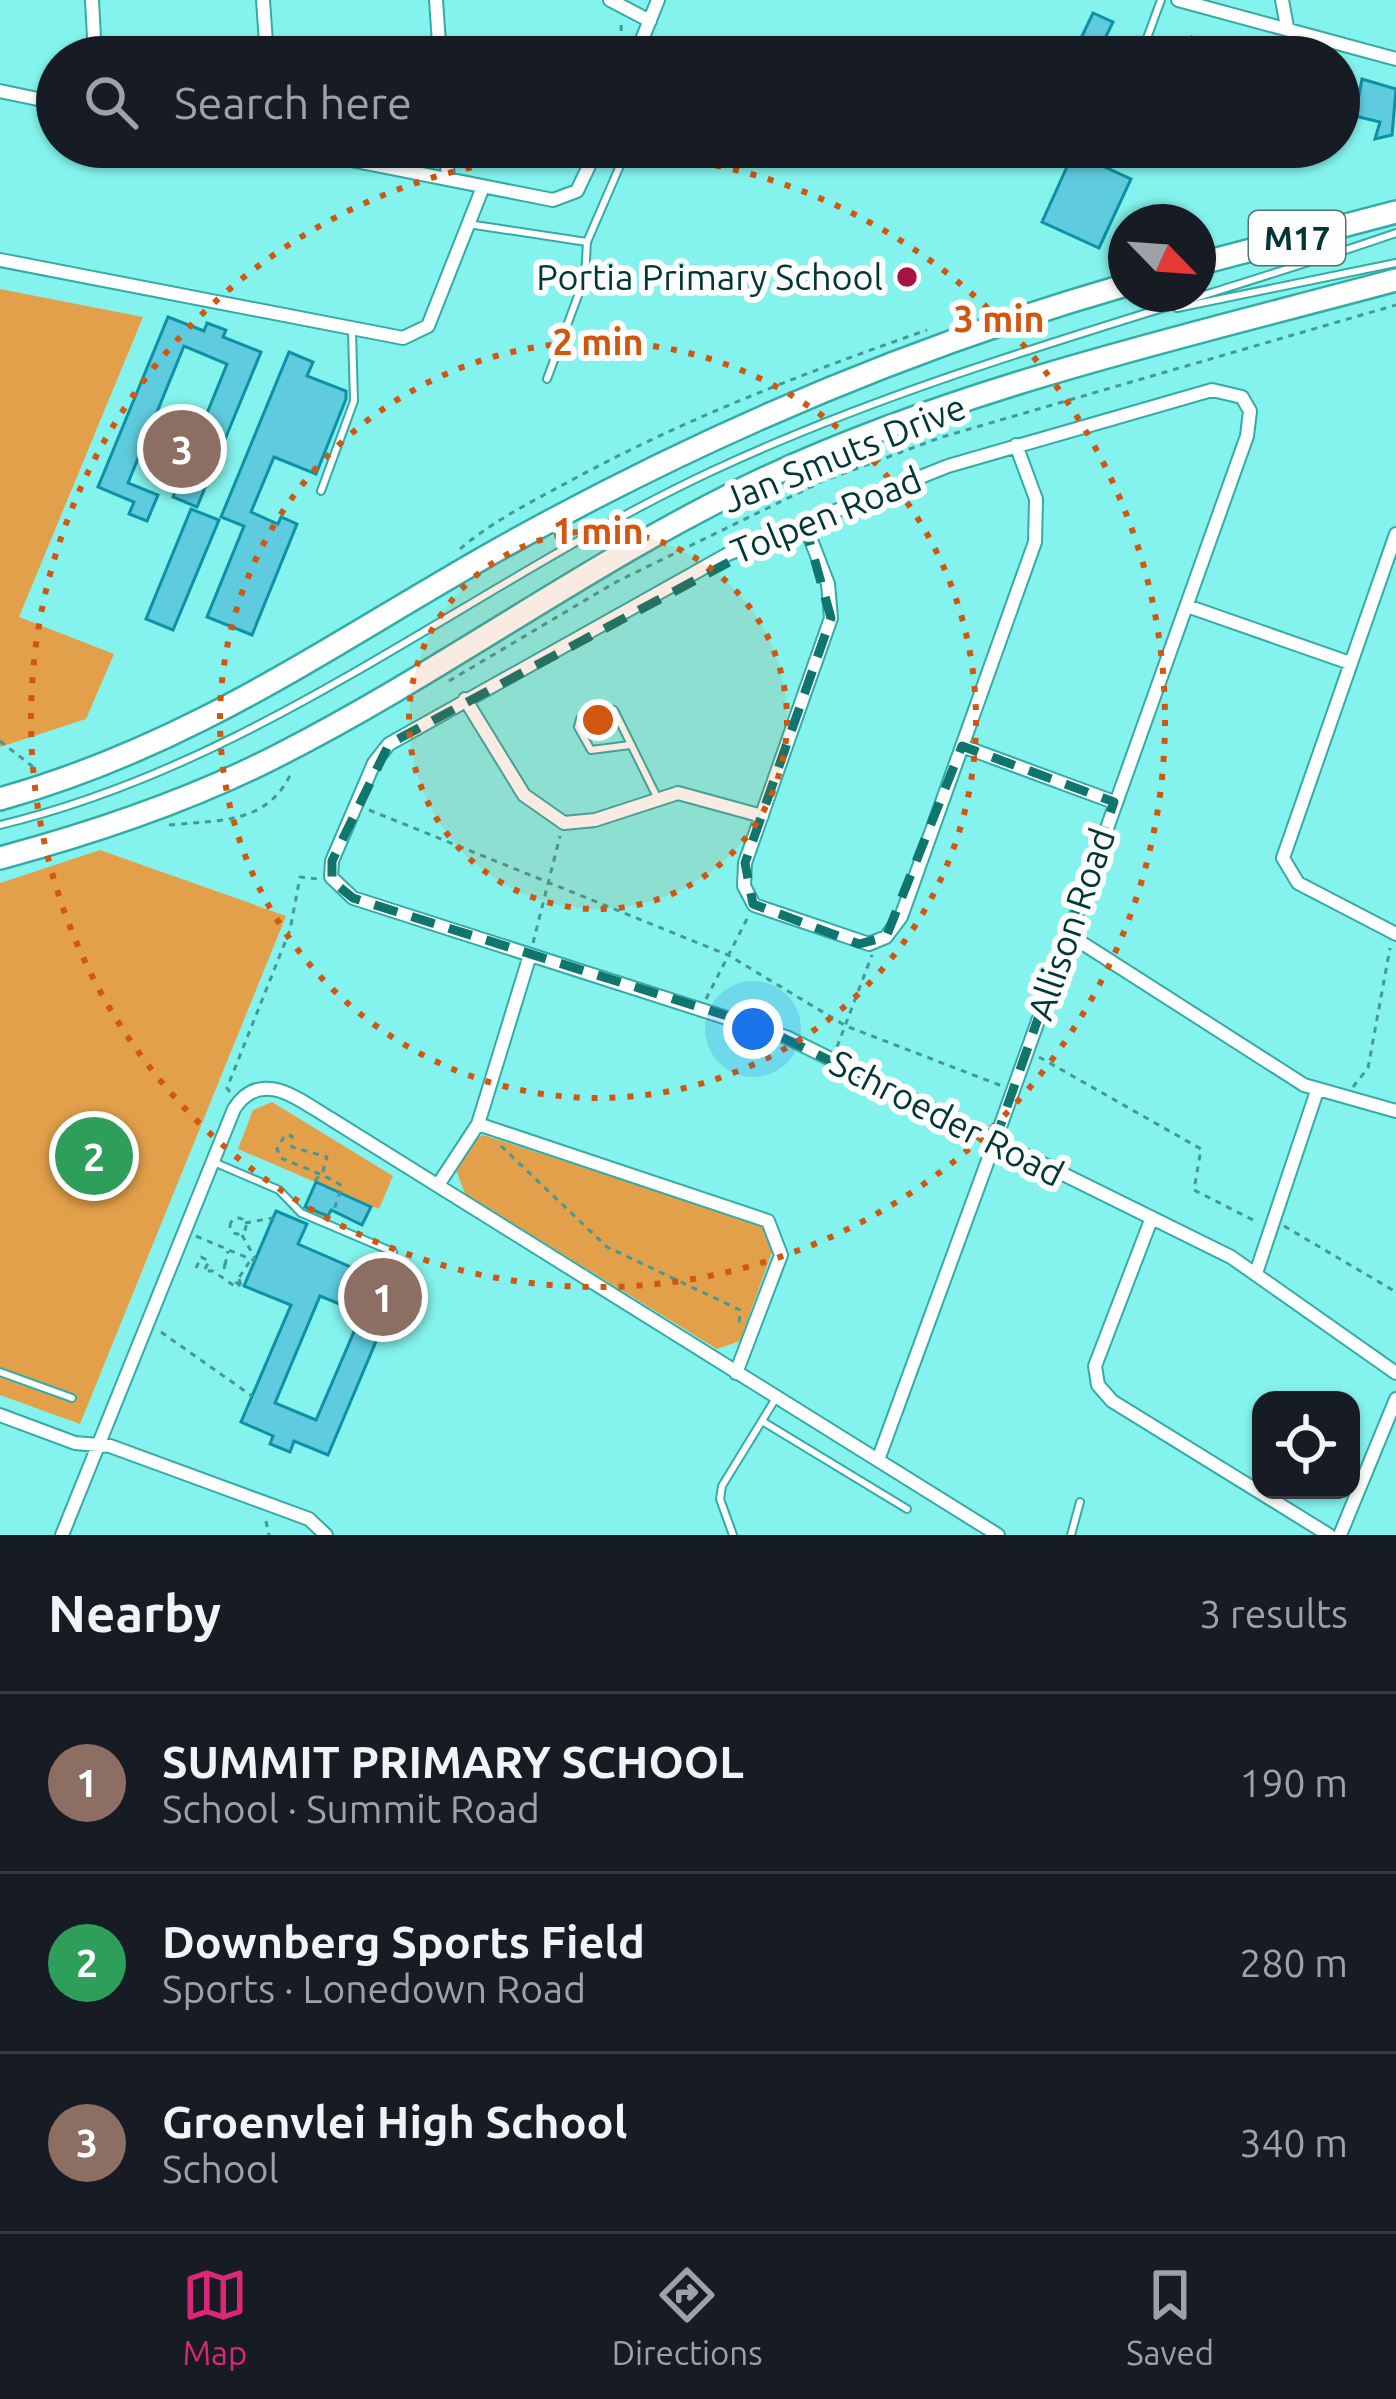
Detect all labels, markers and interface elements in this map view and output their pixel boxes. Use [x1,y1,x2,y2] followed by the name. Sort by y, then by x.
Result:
[36,36,1360,168] search box
[78,69,144,135] icon: search
[174,77,412,128] text: Search here
[1108,204,1216,312] north arrow
[1249,211,1345,265] road number: M17
[536,256,883,297] place label: Portia Primary School
[894,264,920,290] marker: Portia Primary School
[954,298,1044,339] text: 3 min
[553,321,643,362] text: 2 min
[716,385,971,520] street label: Jan Smuts Drive
[143,404,221,494] pin: 3
[725,458,927,571] street label: Tolpen Road
[553,510,643,551] text: 1 min
[577,699,619,741] centre of rings
[1019,823,1122,1025] street label: Allison Road
[723,999,783,1059] your location
[824,1041,1071,1194] street label: Schroeder Road
[55,1111,133,1201] pin: 2
[344,1252,422,1342] pin: 1
[1252,1391,1360,1499] map controls
[1252,1391,1360,1499] button: locate
[48,1584,221,1642] text: Nearby
[1199,1592,1348,1635] text: 3 results
[162,1736,744,1787] text: SUMMIT PRIMARY SCHOOL
[76,1761,98,1804] text: 1
[1239,1761,1348,1804] text: 190 m
[162,1787,540,1830] text: School · Summit Road
[162,1916,645,1967] text: Downberg Sports Field
[76,1941,98,1984] text: 2
[1239,1941,1348,1984] text: 280 m
[162,1967,586,2010] text: Sports · Lonedown Road
[162,2096,627,2147] text: Groenvlei High School
[76,2121,98,2164] text: 3
[1239,2121,1348,2164] text: 340 m
[162,2147,279,2190] text: School
[182,2262,248,2371] tab: Map
[612,2262,762,2371] tab: Directions
[1126,2262,1214,2371] tab: Saved

